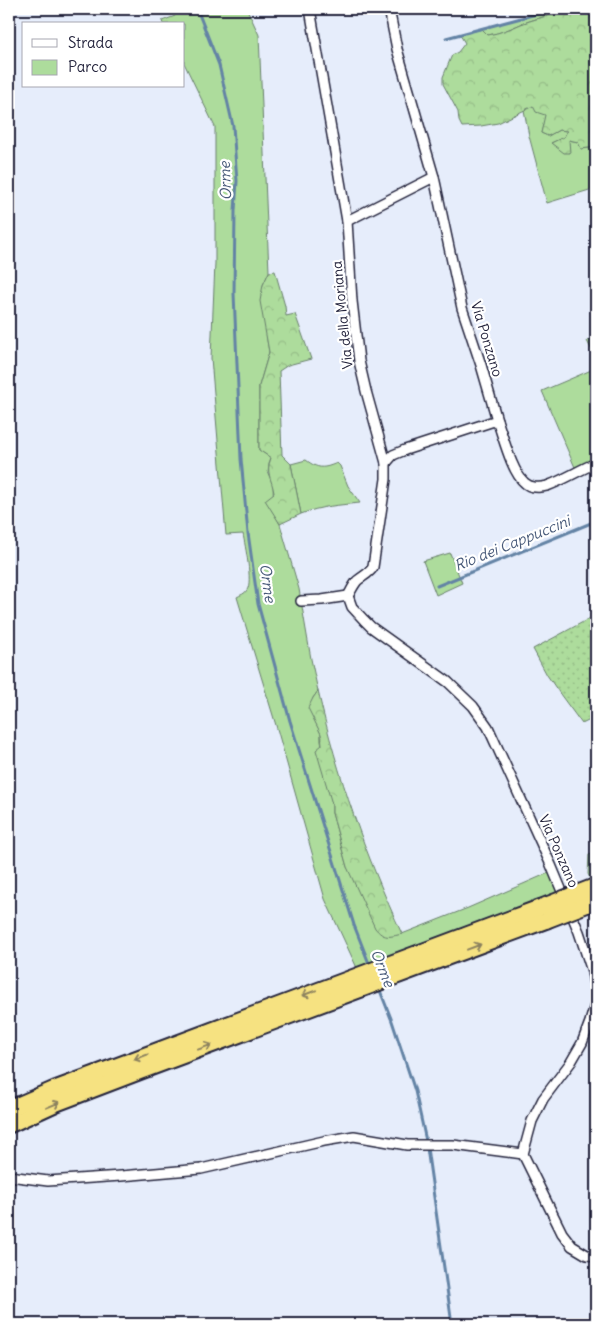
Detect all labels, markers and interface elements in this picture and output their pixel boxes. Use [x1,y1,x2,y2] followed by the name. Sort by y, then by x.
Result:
[22,22,185,88] legend
[68,33,113,52] text: Strada
[68,57,107,76] text: Parco
[215,160,235,201] water label: Orme
[327,260,357,370] street label: Via della Moriana
[467,299,507,379] street label: Via Ponzano
[451,510,574,575] water label: Rio dei Cappuccini
[256,562,280,605] water label: Orme
[535,812,583,890] street label: Via Ponzano
[466,942,481,951] one-way arrow
[367,946,399,990] water label: Orme
[302,989,317,999] one-way arrow
[197,1042,212,1051] one-way arrow
[133,1053,148,1062] one-way arrow
[45,1099,60,1109] one-way arrow

